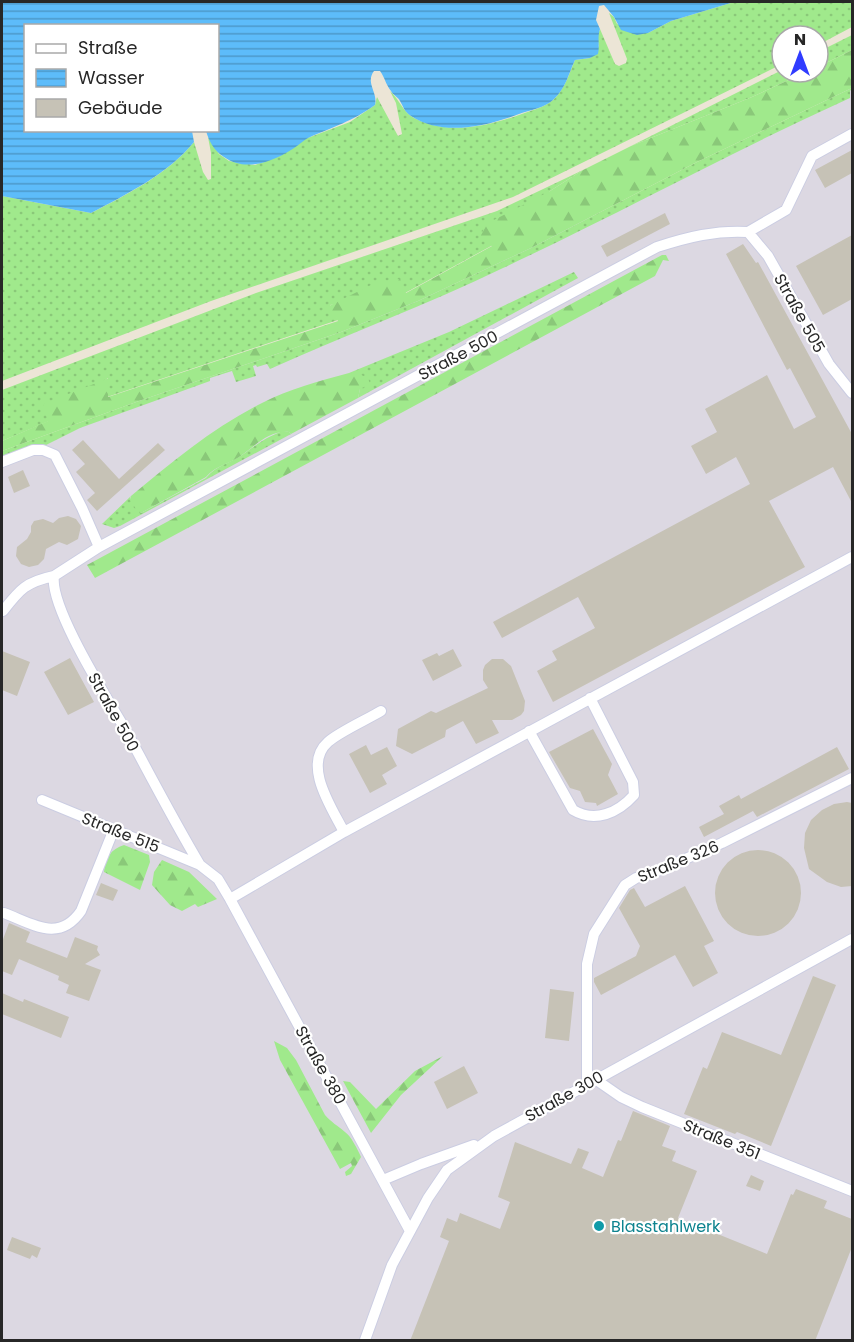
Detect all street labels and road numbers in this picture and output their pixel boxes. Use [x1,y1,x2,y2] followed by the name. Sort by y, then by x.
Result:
[768,270,831,357] street label: Straße 505
[414,325,502,386] street label: Straße 500
[82,669,145,756] street label: Straße 500
[78,806,163,859] street label: Straße 515
[634,835,722,888] street label: Straße 326
[289,1022,352,1109] street label: Straße 380
[521,1065,608,1127] street label: Straße 300
[680,1114,764,1165] street label: Straße 351

